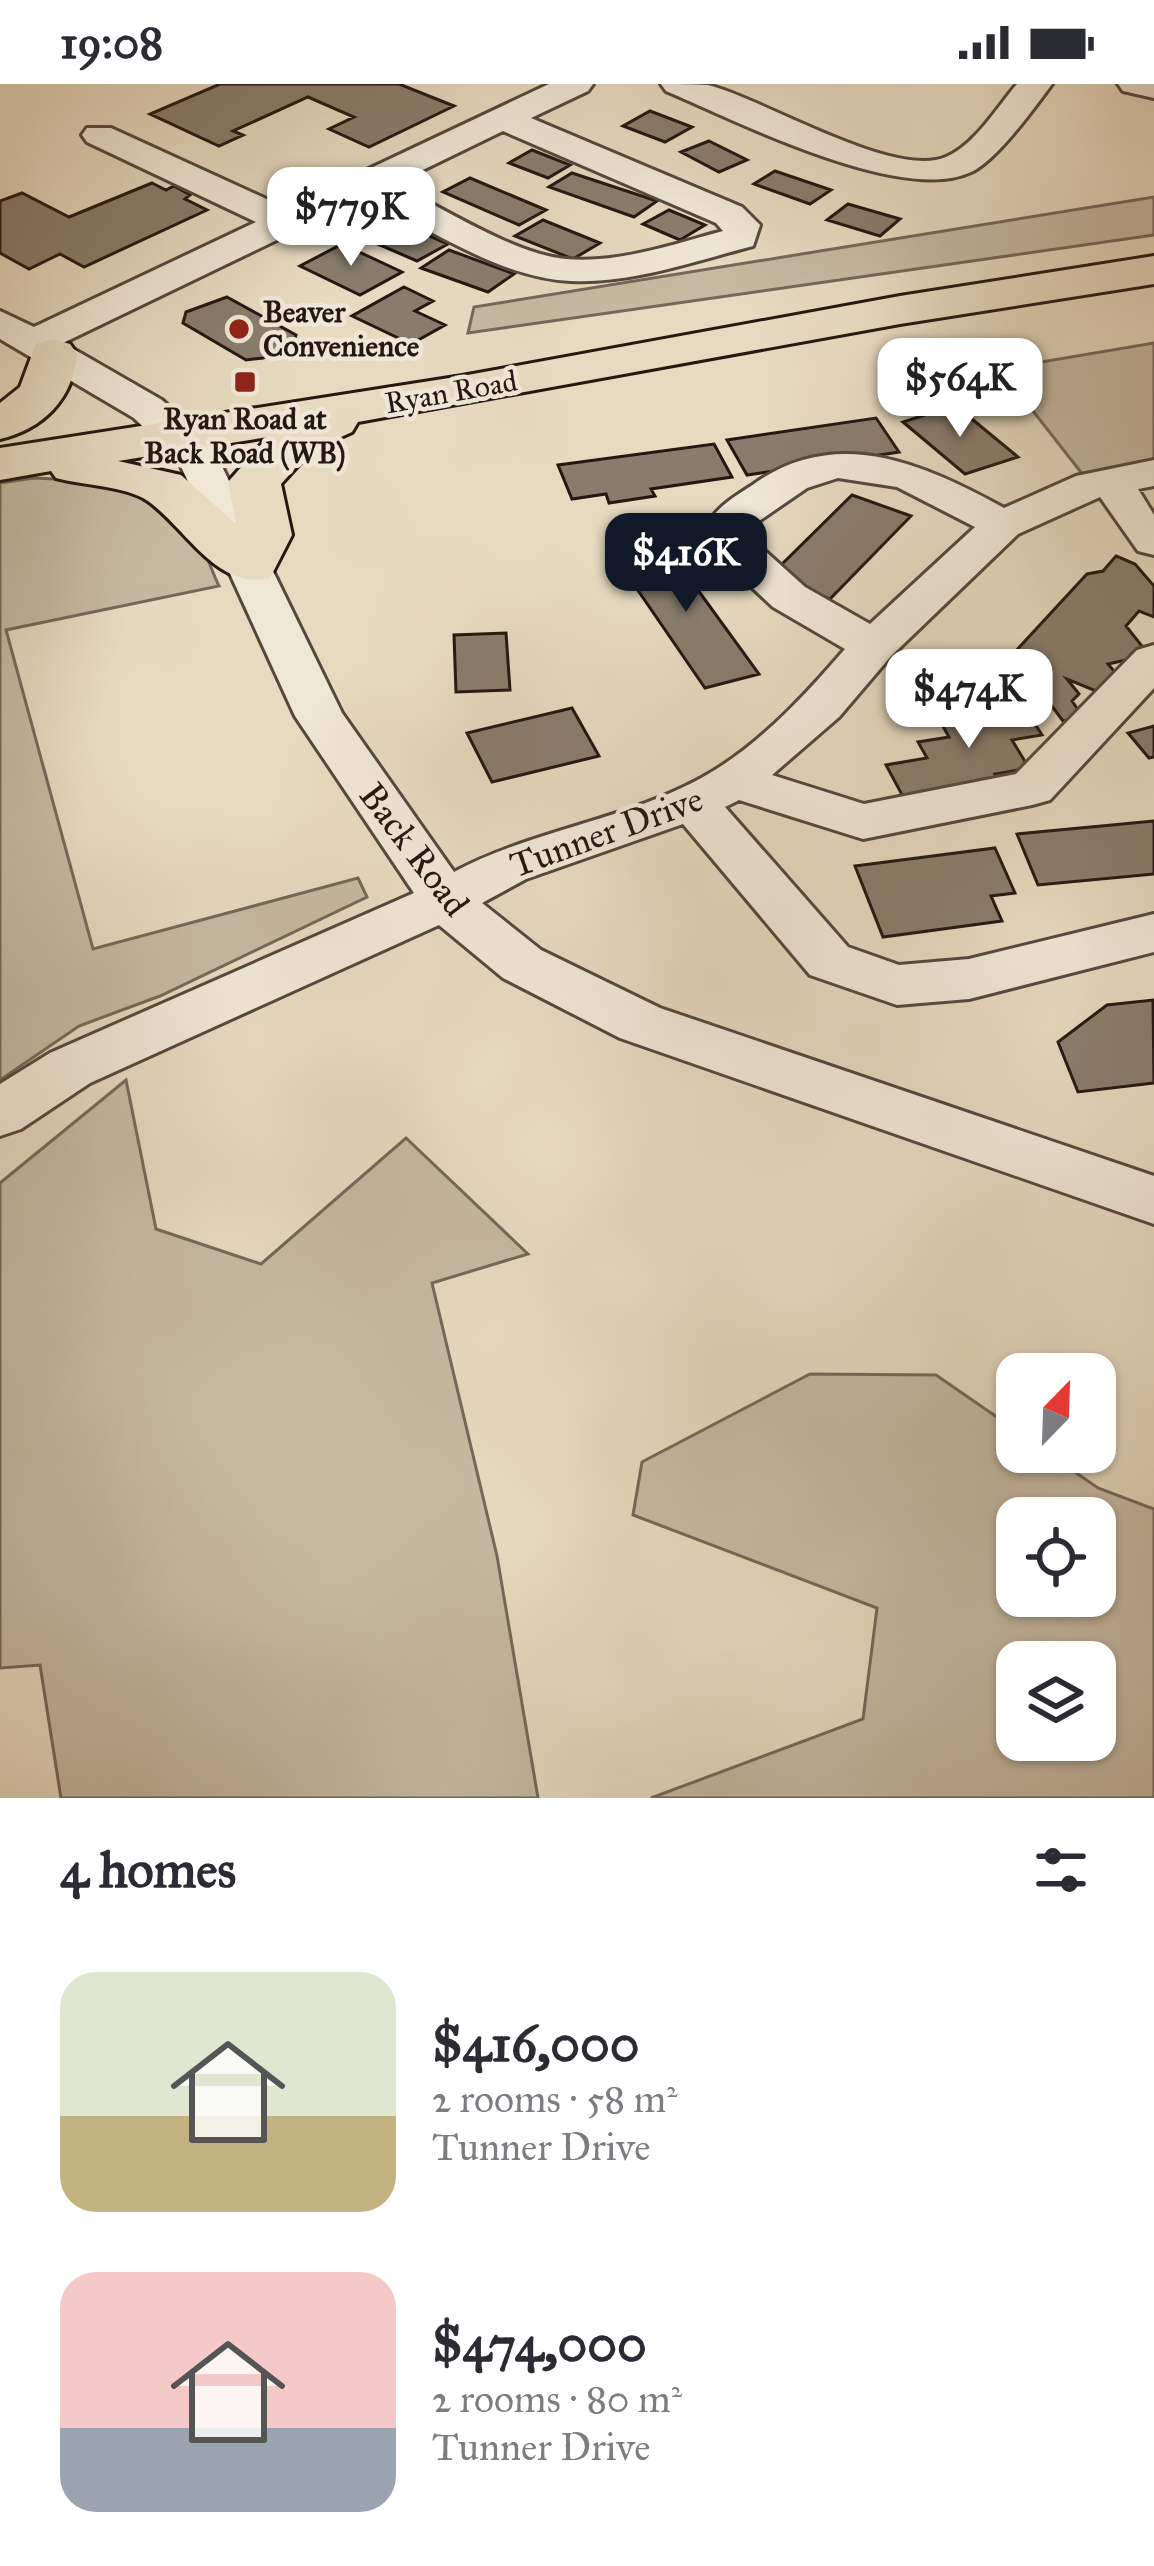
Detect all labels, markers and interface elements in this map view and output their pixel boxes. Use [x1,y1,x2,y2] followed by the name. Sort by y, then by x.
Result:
[60,15,163,70] text: 19:08
[267,167,435,269] pin: $779K
[294,182,408,230] text: $779K
[263,294,420,364] place label: Beaver Convenience
[226,316,252,342] marker: Beaver Convenience
[876,338,1044,440] pin: $564K
[905,353,1015,401] text: $564K
[382,363,520,421] street label: Ryan Road
[232,369,258,395] marker: Ryan Road at Back Road (WB)
[144,401,346,472] place label: Ryan Road at Back Road (WB)
[602,513,770,615] pin: $416K
[632,528,740,576] text: $416K
[885,649,1053,751] pin: $474K
[913,664,1025,712] text: $474K
[350,774,479,925] street label: Back Road
[504,777,709,887] street label: Tunner Drive
[996,1353,1116,1473] north arrow
[996,1353,1116,1761] map controls
[996,1497,1116,1617] button: locate
[996,1641,1116,1761] button: layers
[1028,1837,1094,1903] icon: filters
[60,1839,236,1901] text: 4 homes
[432,2013,639,2075] text: $416,000
[156,2020,300,2164] icon: home
[432,2075,678,2123] text: 2 rooms · 58 m²
[432,2123,651,2171] text: Tunner Drive
[432,2313,647,2375] text: $474,000
[156,2320,300,2464] icon: home
[432,2375,682,2423] text: 2 rooms · 80 m²
[432,2423,651,2471] text: Tunner Drive

